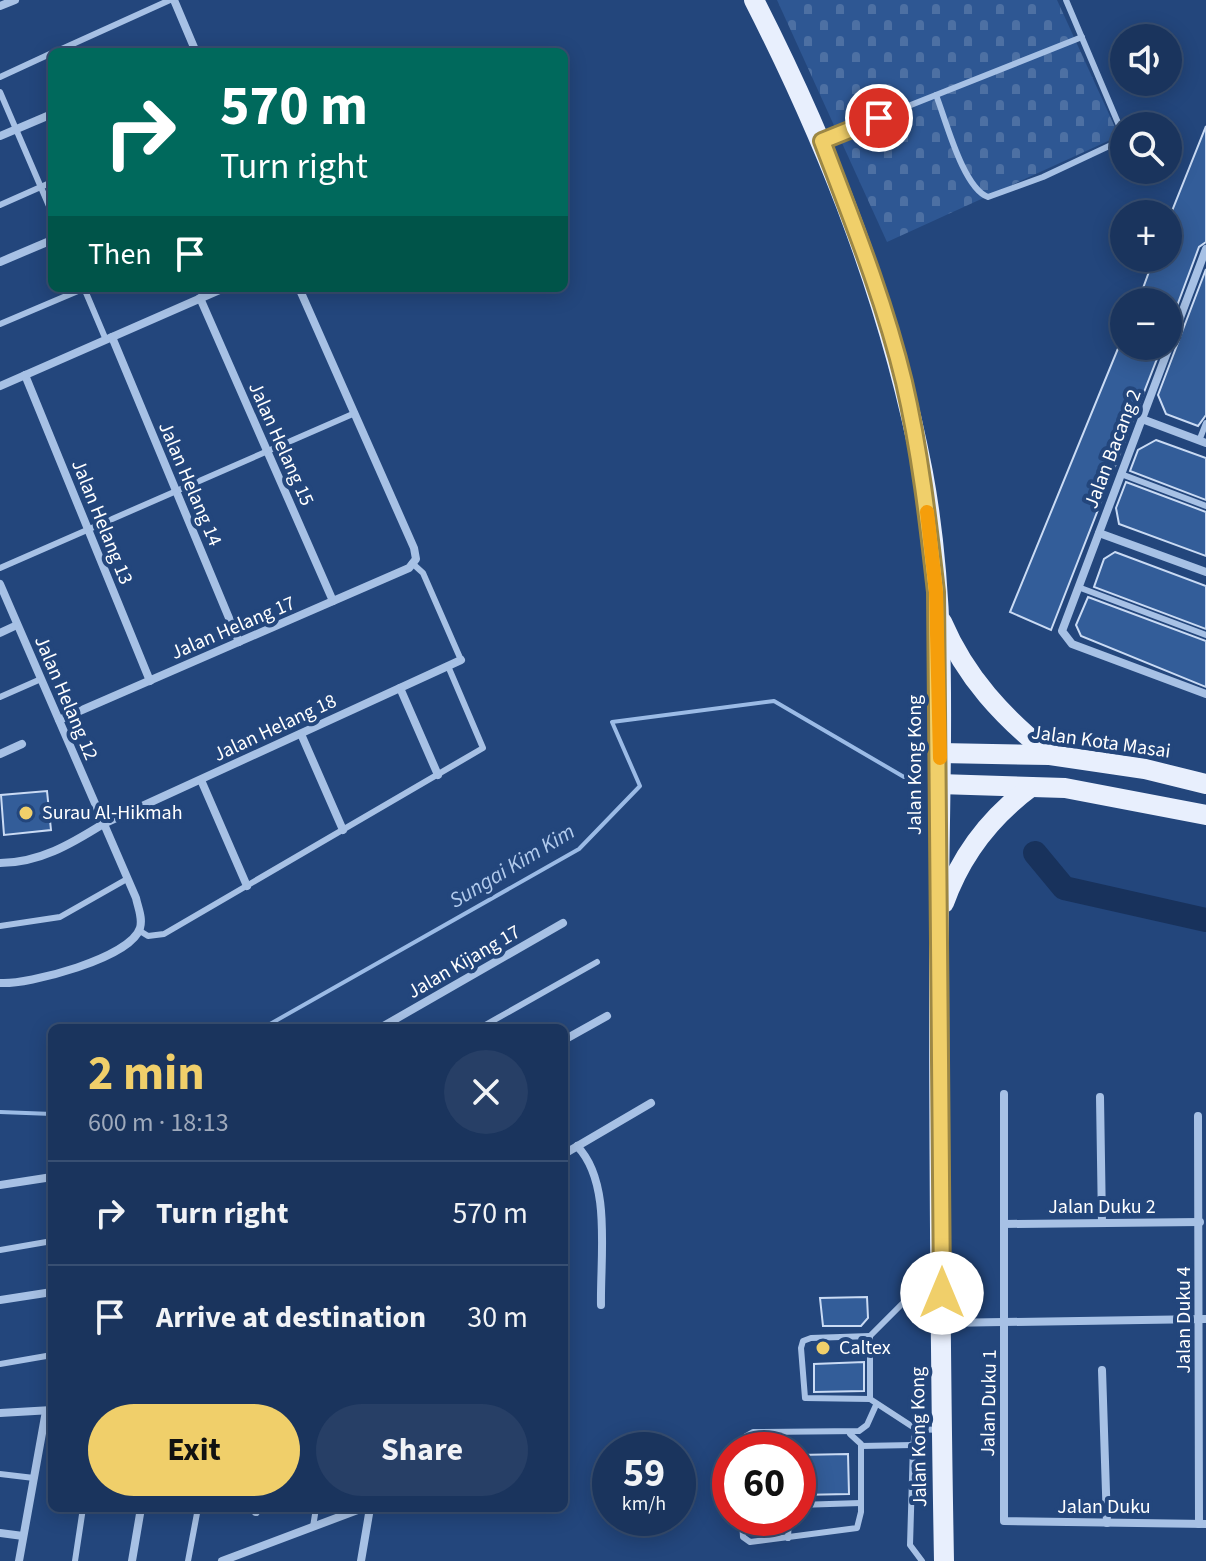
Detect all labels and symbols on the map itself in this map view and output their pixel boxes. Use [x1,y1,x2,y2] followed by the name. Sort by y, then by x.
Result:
[845,84,913,152] pin
[241,378,321,510] street label: Jalan Helang 15
[1077,385,1149,513] street label: Jalan Bacang 2
[151,417,229,551] street label: Jalan Helang 14
[64,455,140,589] street label: Jalan Helang 13
[166,589,300,667] street label: Jalan Helang 17
[27,631,105,765] street label: Jalan Helang 12
[209,687,341,769] street label: Jalan Helang 18
[901,695,929,835] street label: Jalan Kong Kong
[1030,718,1172,766] street label: Jalan Kota Masai
[42,799,183,827] place label: Surau Al-Hikmah
[17,804,35,822] marker: Surau Al-Hikmah
[443,816,581,916] water label: Sungai Kim Kim
[402,918,526,1006] street label: Jalan Kijang 17
[1048,1193,1156,1221] street label: Jalan Duku 2
[900,1251,984,1335] position arrow
[1170,1266,1198,1374] street label: Jalan Duku 4
[839,1334,891,1362] place label: Caltex
[814,1339,832,1357] marker: Caltex
[974,1349,1004,1457] street label: Jalan Duku 1
[904,1367,934,1507] street label: Jalan Kong Kong
[712,1432,816,1536] speed limit sign: 60
[1057,1493,1151,1521] street label: Jalan Duku

